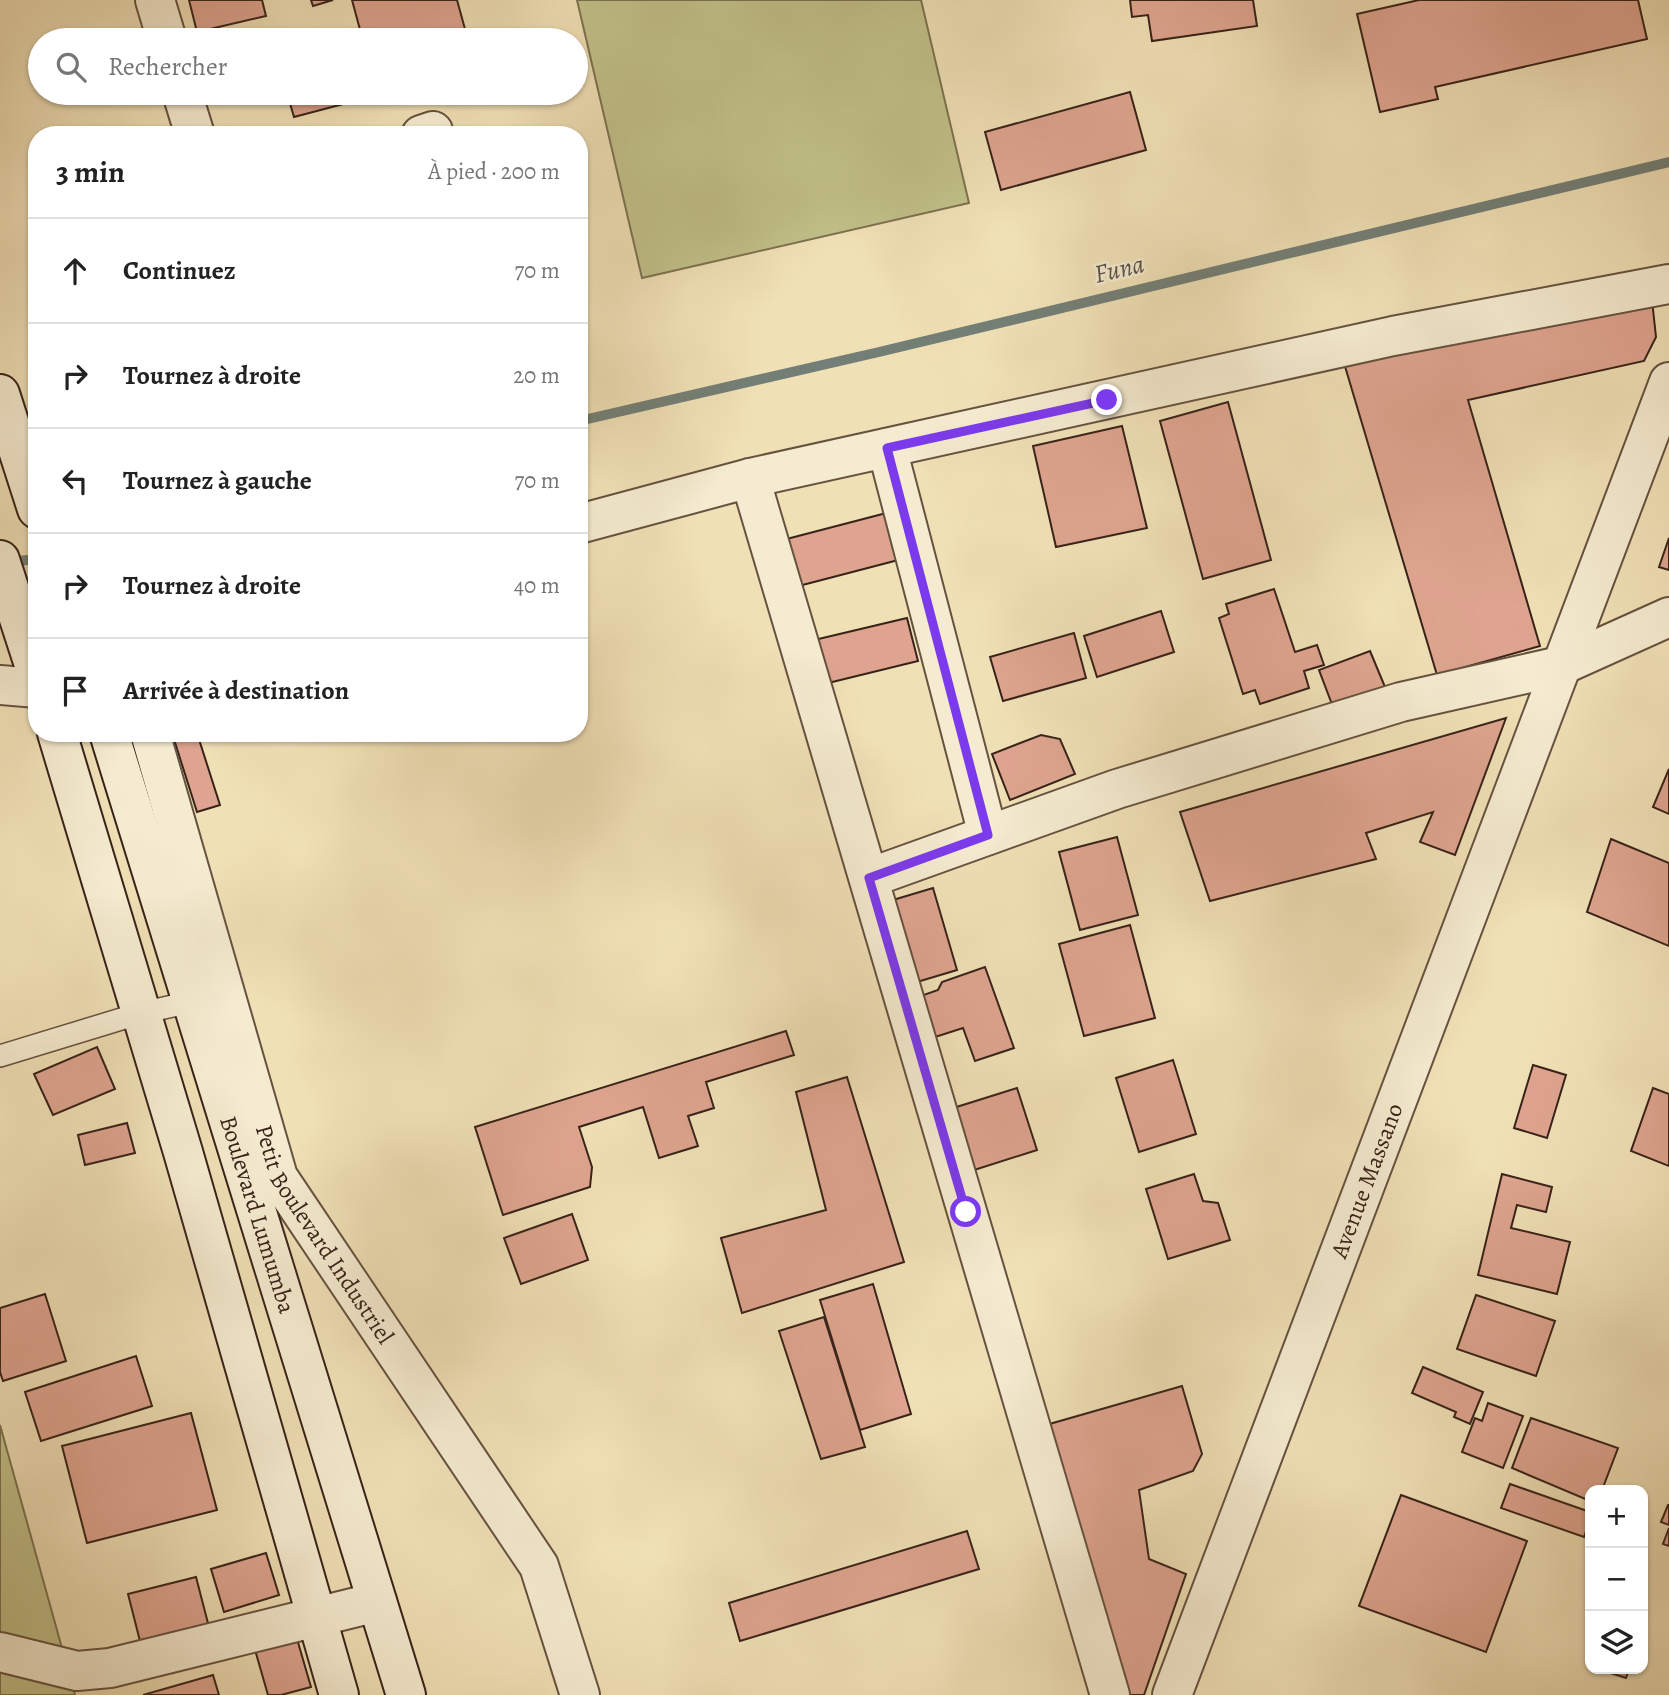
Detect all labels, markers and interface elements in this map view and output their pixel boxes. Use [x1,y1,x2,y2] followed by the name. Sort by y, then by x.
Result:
[28,28,588,105] search box
[52,48,90,86] icon: search
[108,49,228,84] text: Rechercher
[56,152,125,192] text: 3 min
[428,156,560,187] text: À pied · 200 m
[1091,246,1147,292] water label: Funa
[56,252,94,290] icon: ahead
[123,253,236,288] text: Continuez
[514,255,560,286] text: 70 m
[56,357,94,395] icon: right
[123,358,301,393] text: Tournez à droite
[513,360,560,391] text: 20 m
[1091,384,1122,415] route end
[56,462,94,500] icon: left
[123,463,312,498] text: Tournez à gauche
[514,465,560,496] text: 70 m
[56,567,94,605] icon: right
[123,568,301,603] text: Tournez à droite
[514,570,560,601] text: 40 m
[56,672,94,710] icon: arrive
[123,673,349,708] text: Arrivée à destination
[1323,1099,1411,1264] street label: Avenue Massano
[212,1112,303,1318] street label: Boulevard Lumumba
[248,1121,402,1350] street label: Petit Boulevard Industriel
[950,1196,981,1227] route start
[1585,1485,1648,1674] map controls
[1585,1485,1648,1548] button: +
[1585,1548,1648,1611] button: −
[1585,1611,1648,1674] button: layers

